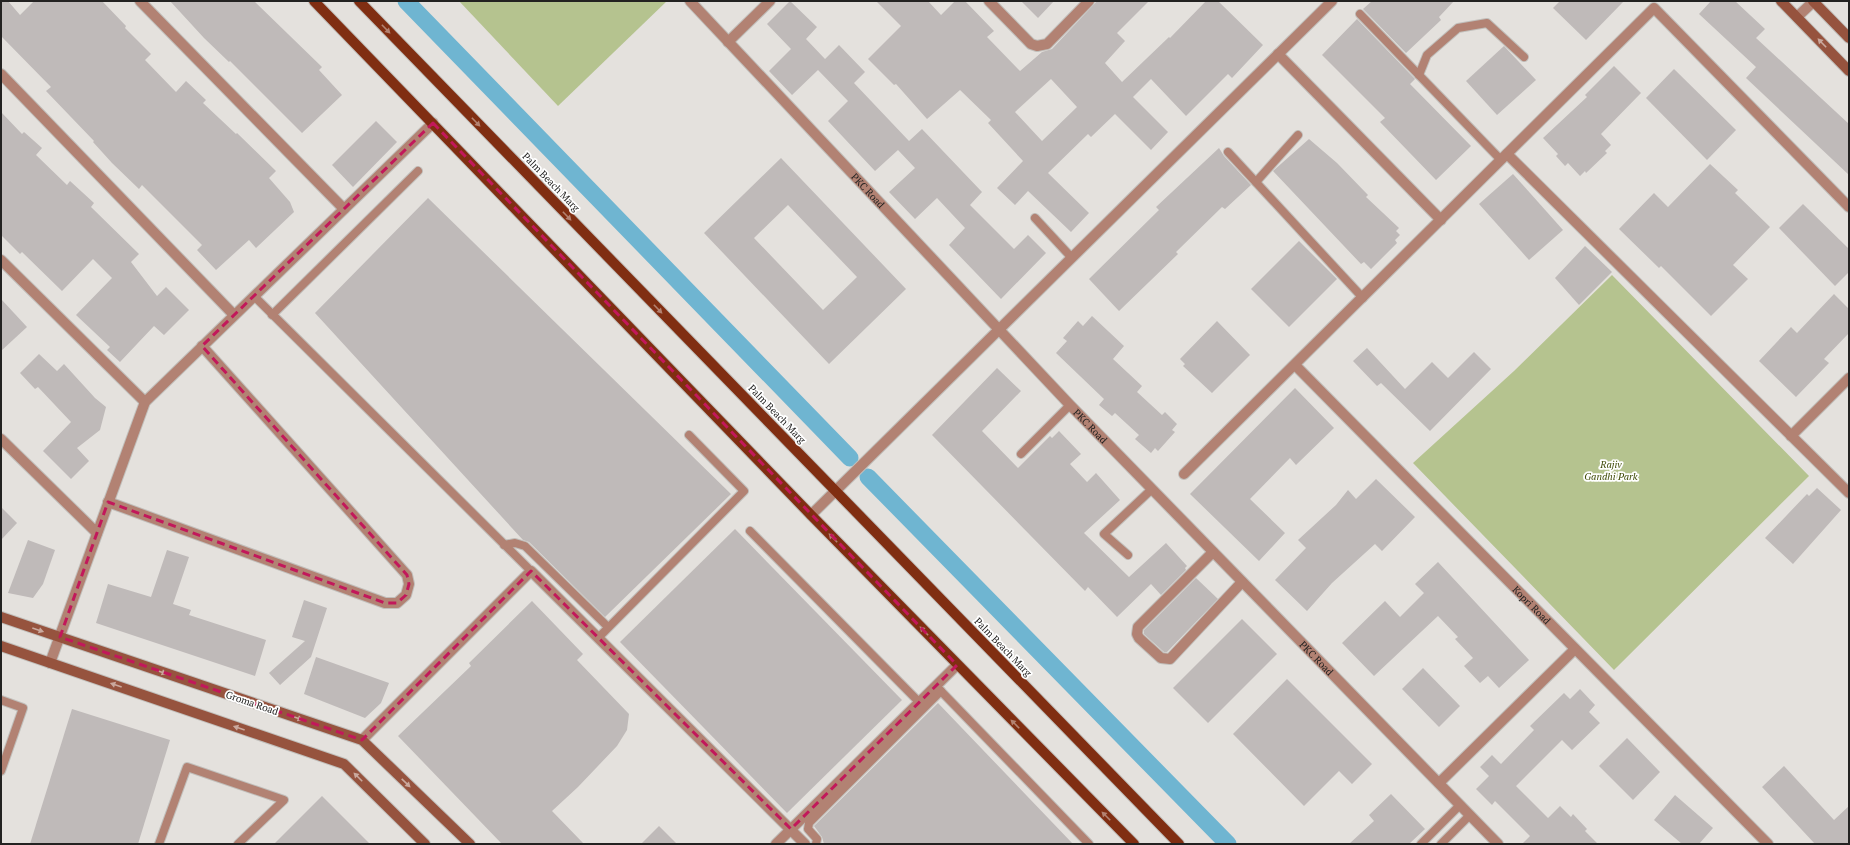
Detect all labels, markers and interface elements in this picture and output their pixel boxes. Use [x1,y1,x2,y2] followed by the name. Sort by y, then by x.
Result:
[381,24,391,34] one-way arrow
[1817,38,1827,48] one-way arrow
[472,117,481,127] one-way arrow
[520,150,583,215] street label: Palm Beach Marg
[849,170,888,211] street label: PKC Road
[562,211,572,221] one-way arrow
[653,304,662,314] one-way arrow
[746,382,809,447] street label: Palm Beach Marg
[1071,406,1111,446] street label: PKC Road
[1584,458,1638,483] park label: Rajiv Gandhi Park
[828,533,838,543] one-way arrow
[1510,583,1554,627] street label: Kopri Road
[972,615,1035,680] street label: Palm Beach Marg
[919,626,929,636] one-way arrow
[32,627,44,633] one-way arrow
[1297,638,1337,678] street label: PKC Road
[155,669,167,675] one-way arrow
[110,682,122,688] one-way arrow
[224,688,280,718] street label: Groma Road
[292,716,304,722] one-way arrow
[1010,719,1020,729] one-way arrow
[233,725,245,731] one-way arrow
[353,772,363,782] one-way arrow
[401,778,411,788] one-way arrow
[1101,811,1111,821] one-way arrow

